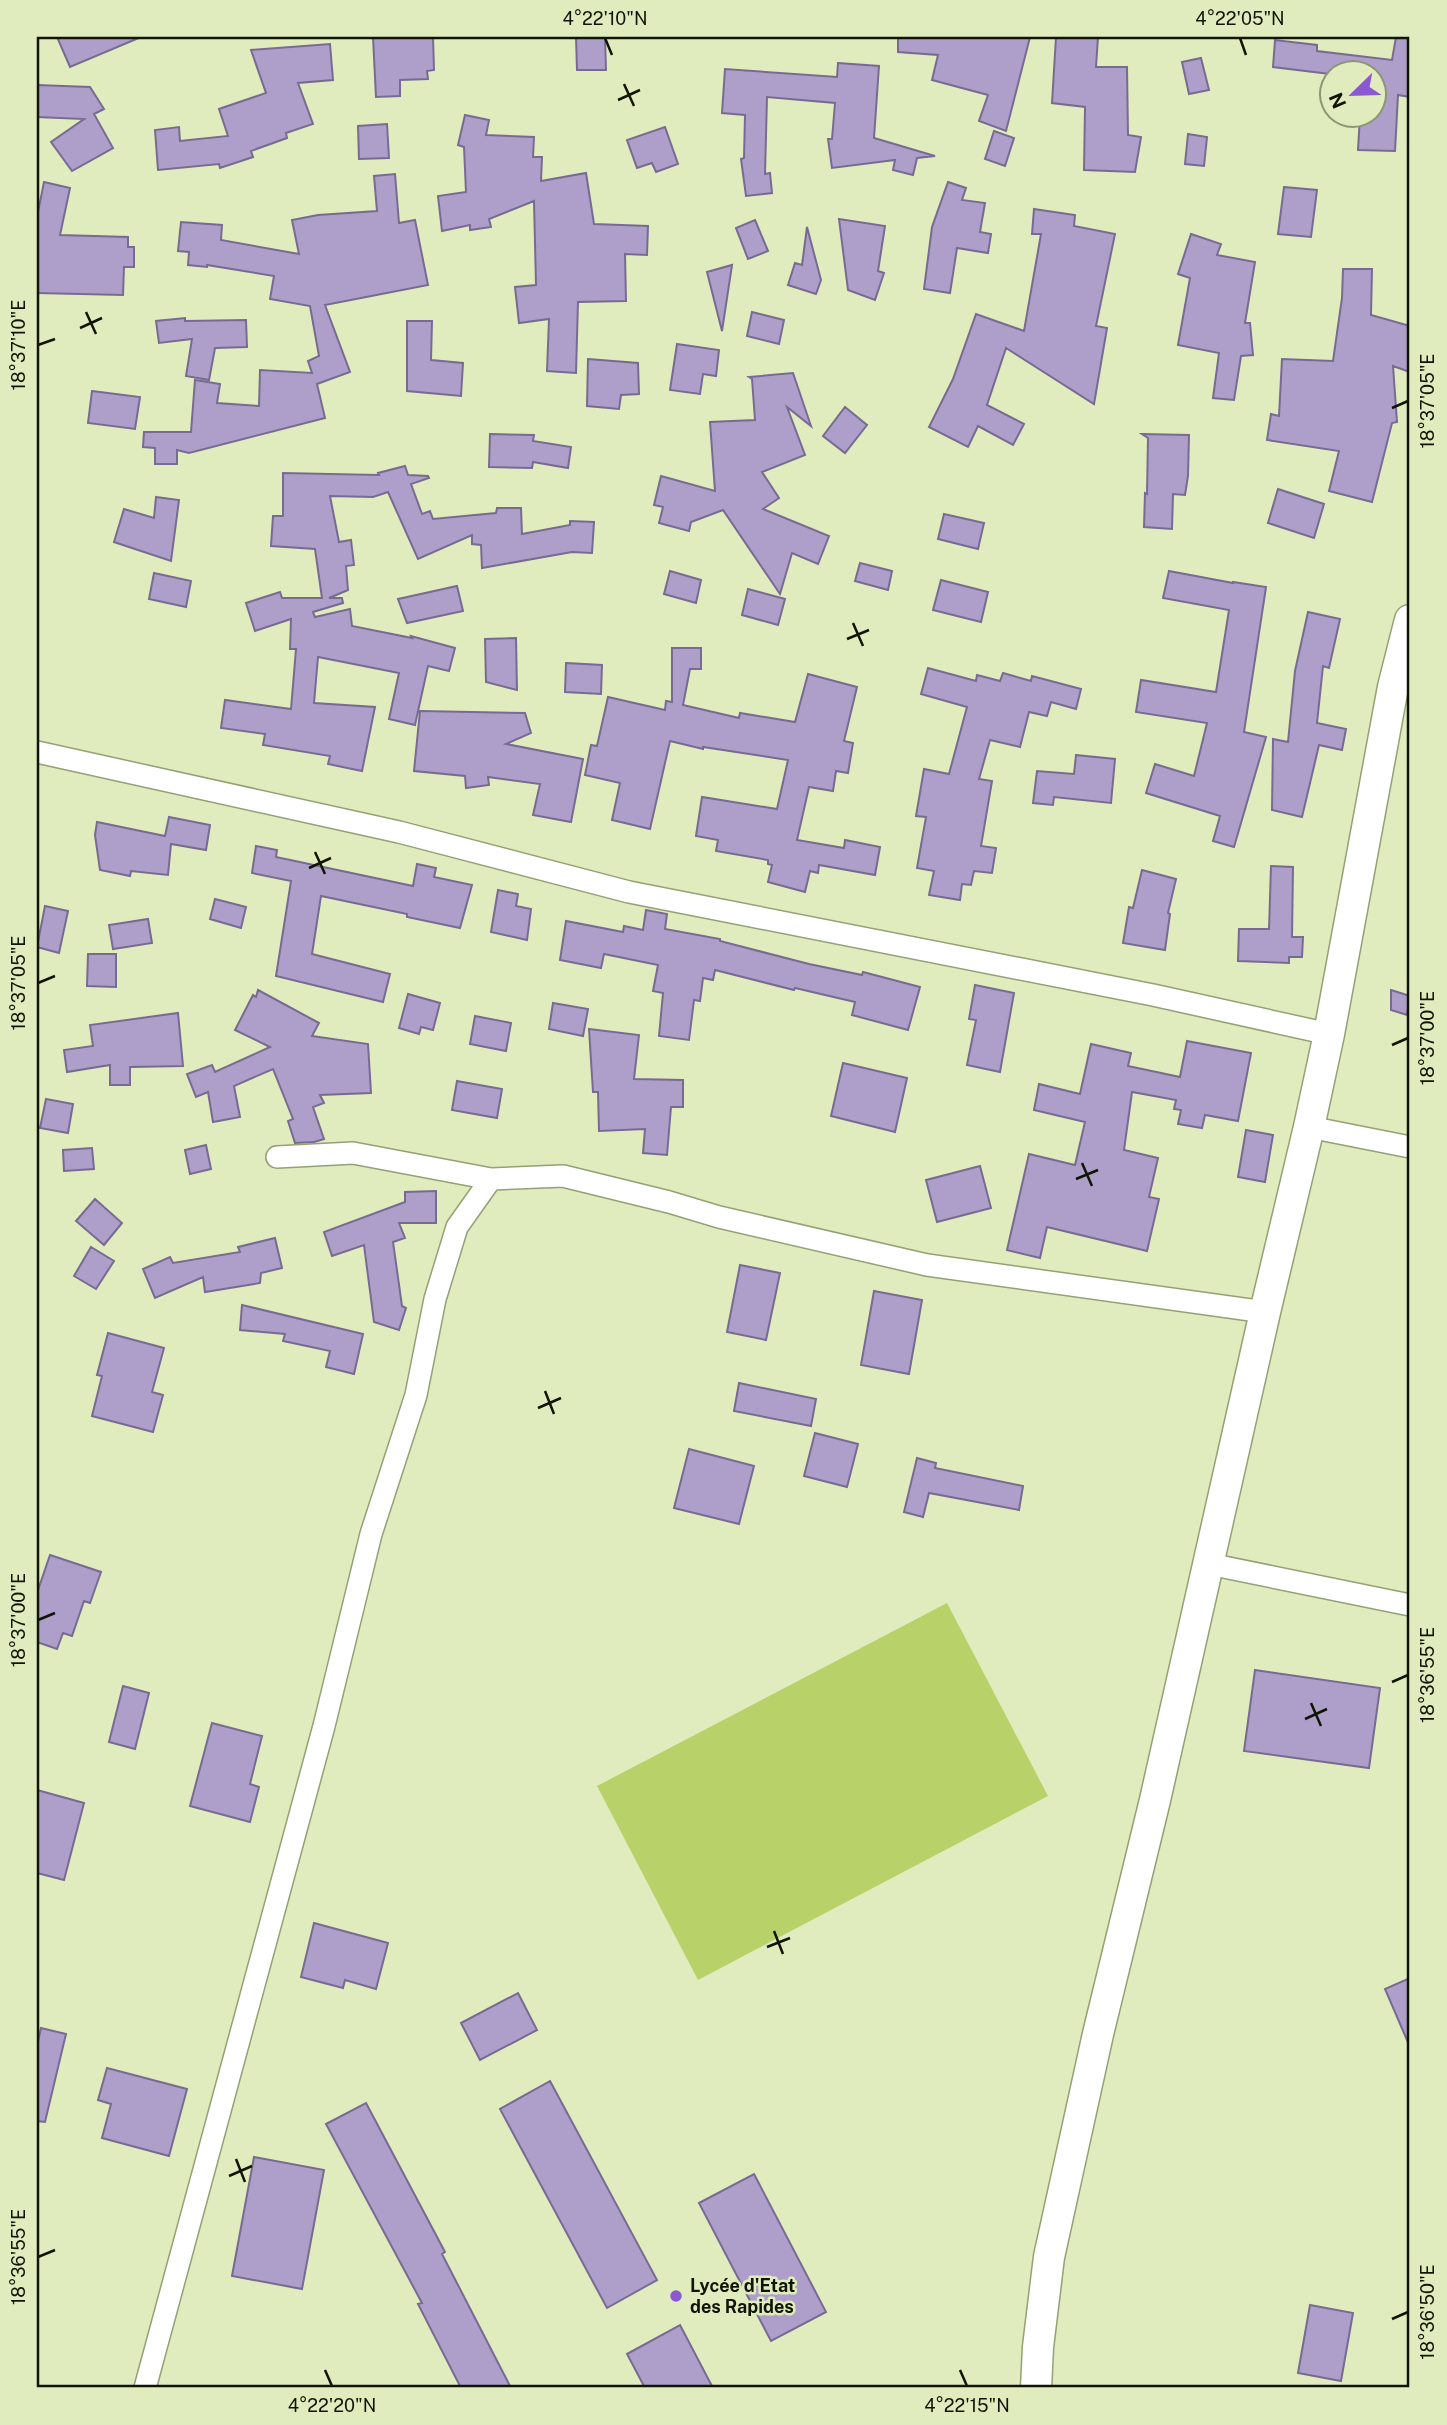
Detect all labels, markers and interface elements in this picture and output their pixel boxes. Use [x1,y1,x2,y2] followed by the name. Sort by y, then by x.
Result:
[562,8,648,29] text: 4°22'10"N
[1195,8,1285,29] text: 4°22'05"N
[1318,60,1388,130] north arrow
[1324,90,1350,112] text: N
[8,300,29,390] text: 18°37'10"E
[1417,354,1438,448] text: 18°37'05"E
[8,936,29,1030] text: 18°37'05"E
[1417,991,1438,1085] text: 18°37'00"E
[8,1573,29,1667] text: 18°37'00"E
[1417,1627,1438,1723] text: 18°36'55"E
[8,2209,29,2305] text: 18°36'55"E
[1417,2264,1438,2360] text: 18°36'50"E
[690,2275,795,2317] place label: Lycée d'Etat des Rapides
[668,2288,684,2304] marker: Lycée d'Etat des Rapides
[288,2395,376,2416] text: 4°22'20"N
[924,2395,1010,2416] text: 4°22'15"N

